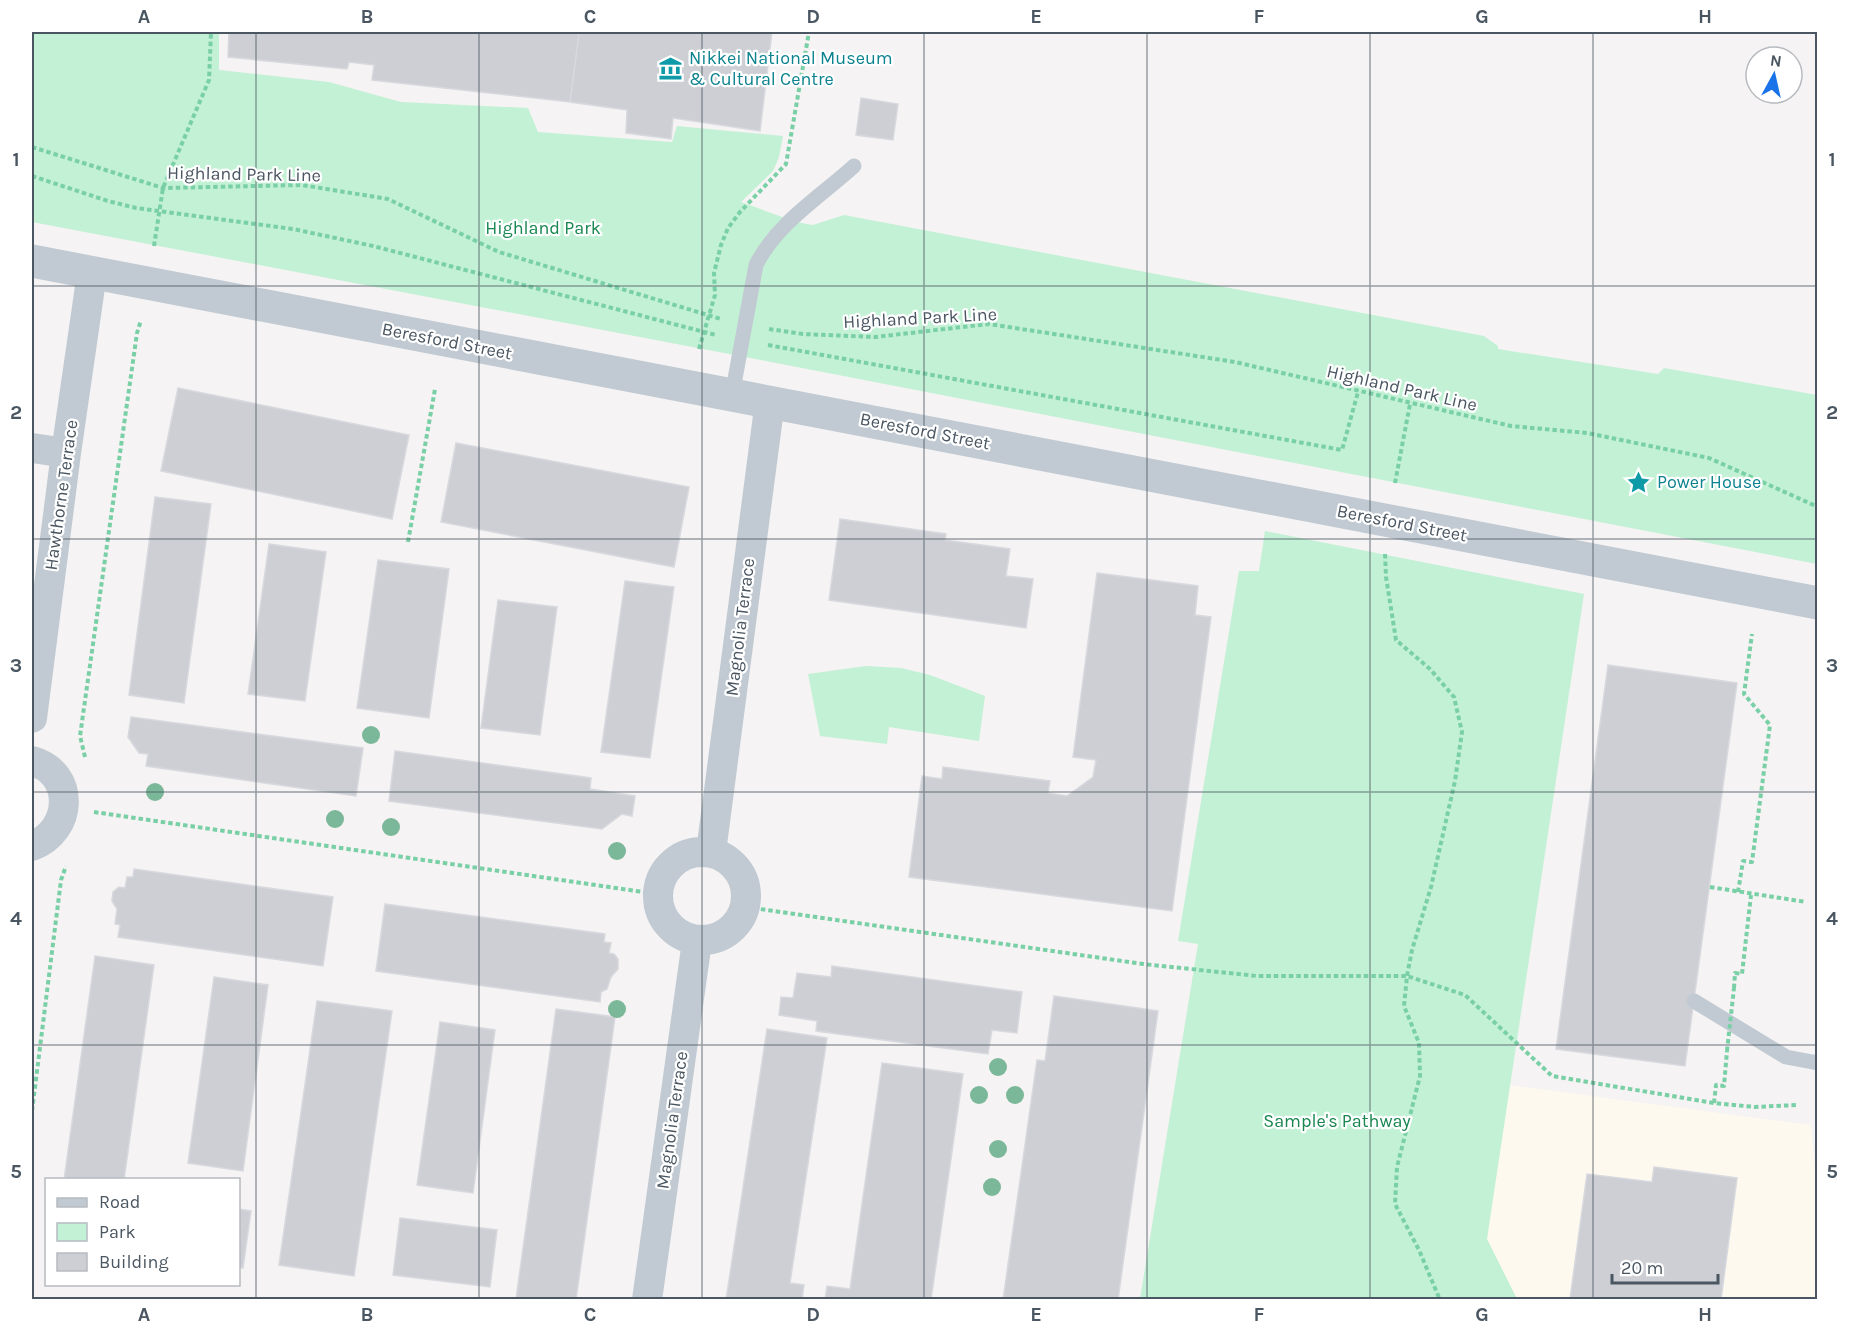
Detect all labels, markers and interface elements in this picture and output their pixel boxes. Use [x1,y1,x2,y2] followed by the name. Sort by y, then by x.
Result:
[138,5,151,28] text: A
[361,5,373,28] text: B
[584,5,596,28] text: C
[806,5,820,28] text: D
[1030,5,1042,28] text: E
[1254,5,1265,28] text: F
[1475,5,1489,28] text: G
[1698,5,1712,28] text: H
[1744,45,1804,105] north arrow
[689,47,893,90] place label: Nikkei National Museum & Cultural Centre
[1769,50,1783,71] text: N
[658,55,684,81] museum icon: Nikkei National Museum & Cultural Centre
[12,148,20,171] text: 1
[1828,148,1836,171] text: 1
[167,162,321,186] street label: Highland Park Line
[485,217,601,239] park label: Highland Park
[843,303,997,333] street label: Highland Park Line
[380,318,514,364] street label: Beresford Street
[1325,360,1479,416] street label: Highland Park Line
[10,401,22,424] text: 2
[1826,401,1838,424] text: 2
[858,408,992,454] street label: Beresford Street
[40,418,82,572] street label: Hawthorne Terrace
[1626,469,1652,495] place icon: Power House
[1657,471,1761,493] place label: Power House
[1335,500,1469,546] street label: Beresford Street
[721,557,759,697] street label: Magnolia Terrace
[10,654,22,677] text: 3
[1826,654,1838,677] text: 3
[10,907,22,930] text: 4
[1826,907,1838,930] text: 4
[651,1050,693,1190] street label: Magnolia Terrace
[1263,1110,1411,1132] park label: Sample's Pathway
[10,1160,22,1183] text: 5
[1826,1160,1838,1183] text: 5
[45,1178,240,1286] legend
[99,1191,140,1213] text: Road
[99,1221,136,1243] text: Park
[1612,1247,1718,1285] scale bar
[99,1251,169,1273] text: Building
[1621,1257,1663,1279] text: 20 m
[138,1303,151,1326] text: A
[361,1303,373,1326] text: B
[584,1303,596,1326] text: C
[806,1303,820,1326] text: D
[1030,1303,1042,1326] text: E
[1254,1303,1265,1326] text: F
[1475,1303,1489,1326] text: G
[1698,1303,1712,1326] text: H

